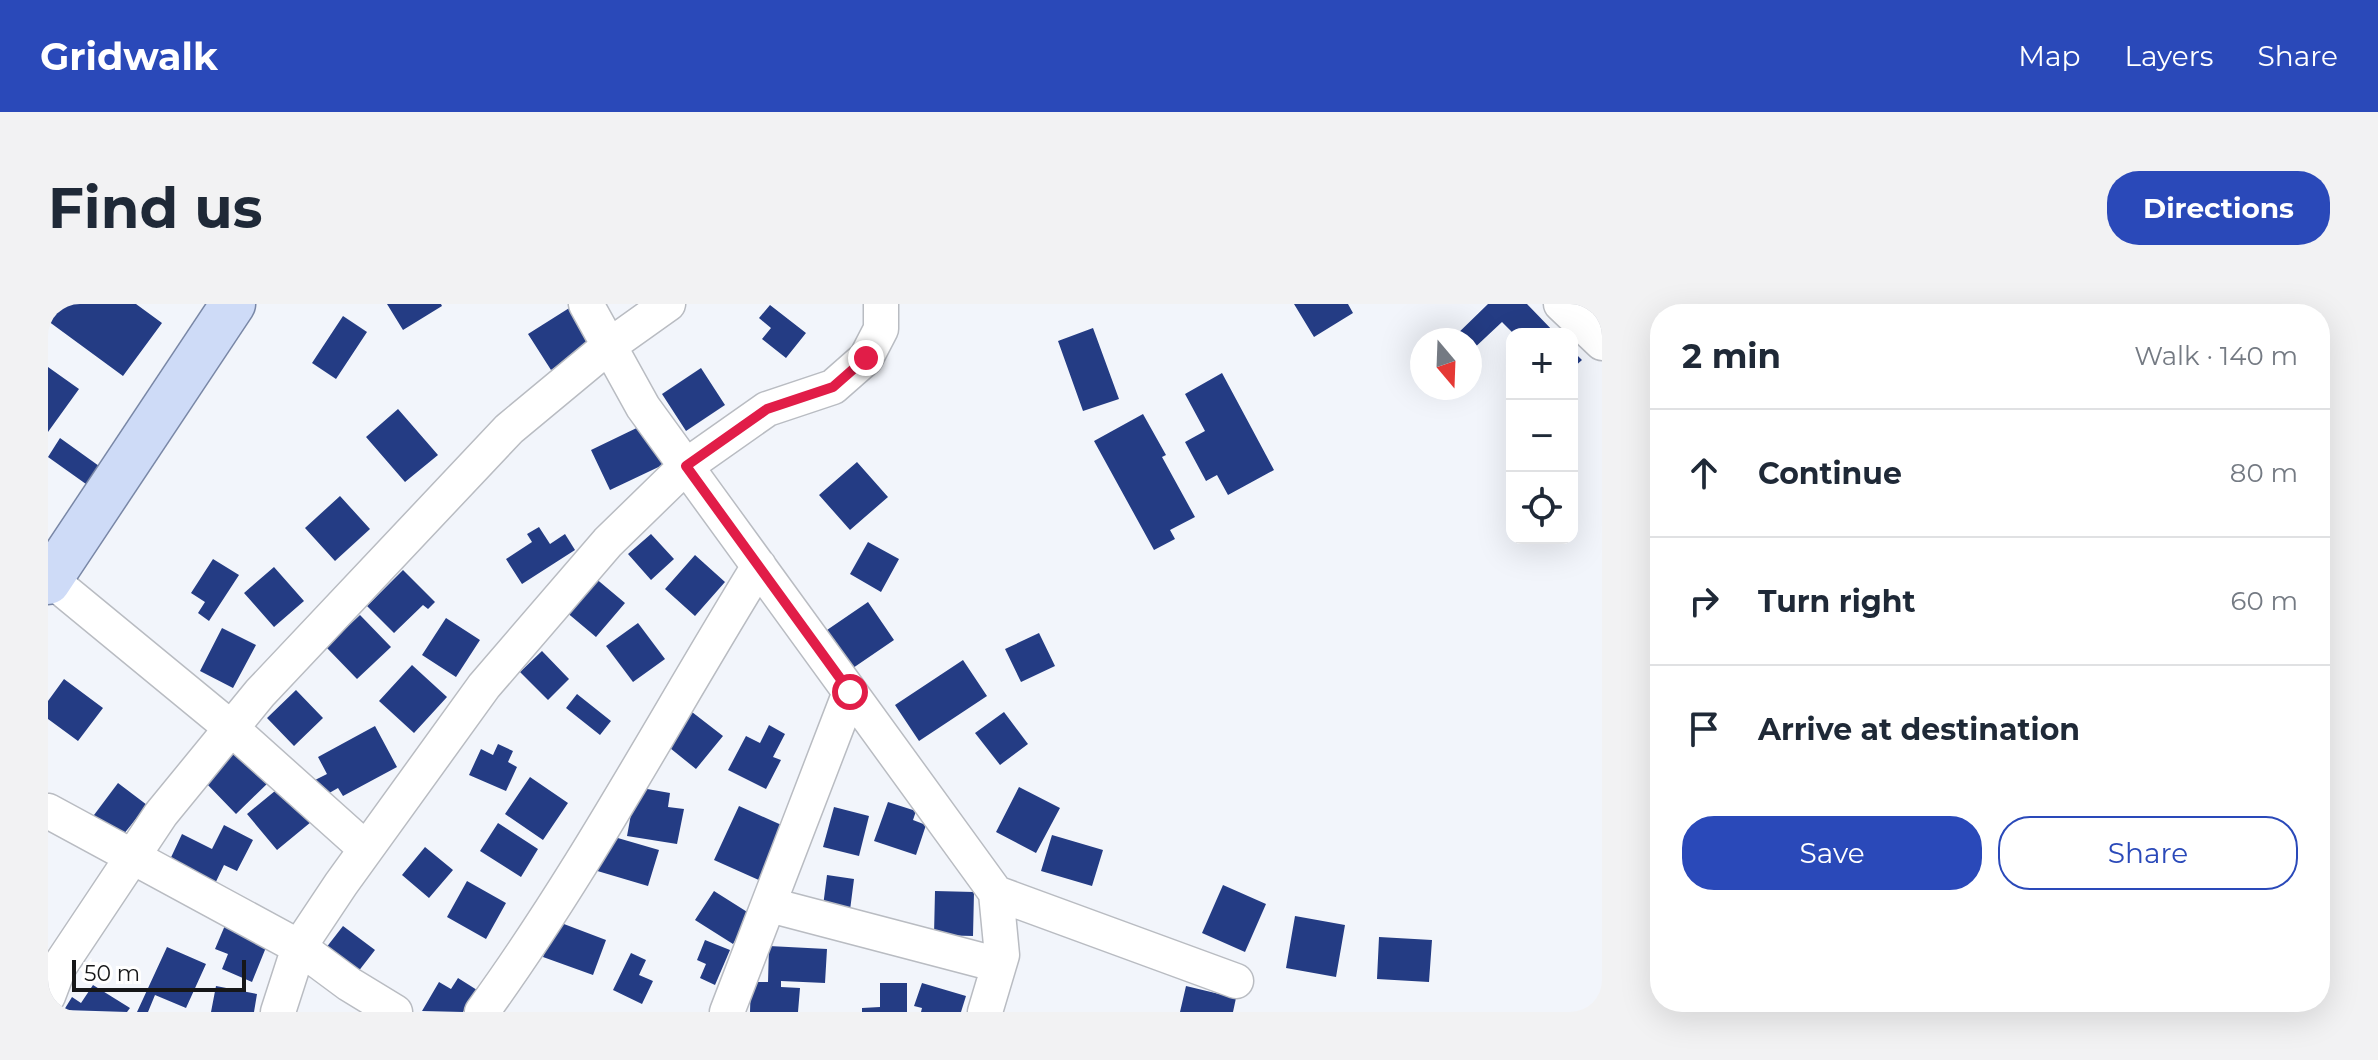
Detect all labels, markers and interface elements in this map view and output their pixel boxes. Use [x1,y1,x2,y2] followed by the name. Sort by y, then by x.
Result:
[40,33,218,80] text: Gridwalk
[2018,39,2081,73] text: Map
[2125,39,2214,73] text: Layers
[2258,39,2338,73] text: Share
[2107,171,2330,245] button: Directions
[48,174,262,242] text: Find us
[1410,328,1482,400] north arrow
[1506,328,1578,544] map controls
[1506,328,1578,400] button: +
[1682,335,1781,377] text: 2 min
[848,340,884,376] route end
[2134,340,2298,372] text: Walk · 140 m
[1506,400,1578,472] button: −
[1682,451,1726,495] icon: ahead
[1758,455,1902,492] text: Continue
[2230,457,2298,489] text: 80 m
[1506,472,1578,544] button: locate
[1682,579,1726,623] icon: right
[1758,583,1915,620] text: Turn right
[2231,585,2298,617] text: 60 m
[832,674,868,710] route start
[1682,707,1726,751] icon: arrive
[1758,711,2080,748] text: Arrive at destination
[1682,816,1982,890] button: Save
[1998,816,2298,890] button: Share
[72,956,246,992] scale bar
[84,960,140,987] text: 50 m

